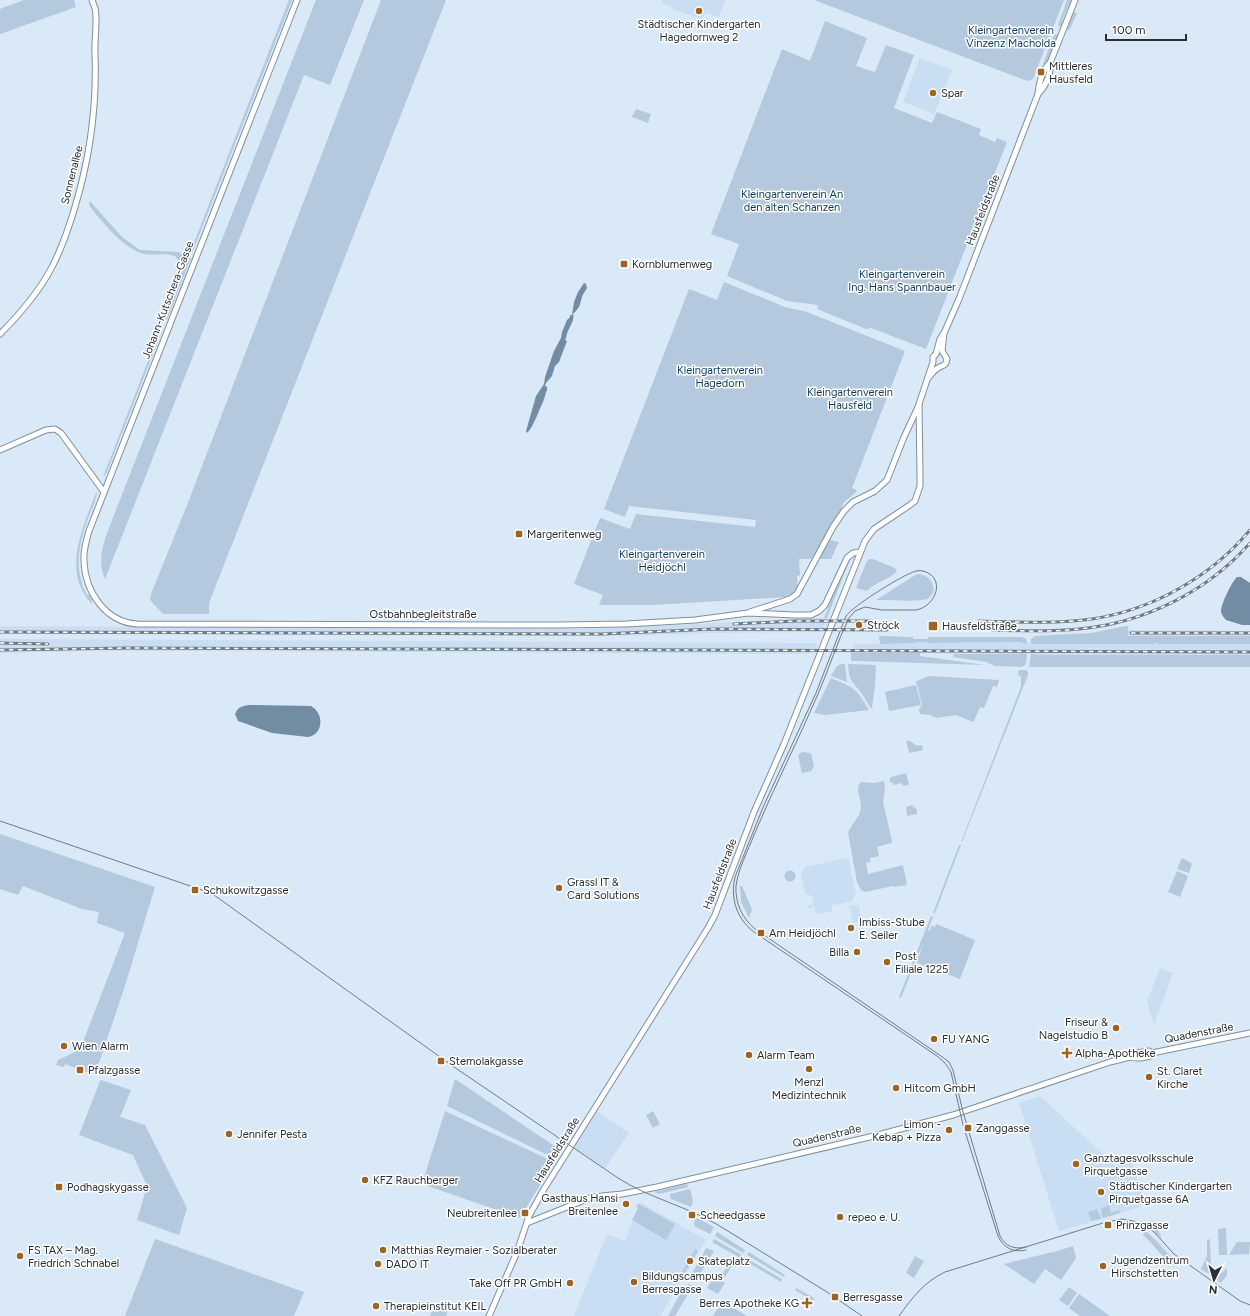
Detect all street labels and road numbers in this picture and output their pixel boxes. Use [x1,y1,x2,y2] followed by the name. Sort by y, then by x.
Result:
[58,144,86,206] street label: Sonnenallee
[964,173,1002,247] street label: Hausfeldstraße
[140,239,196,361] street label: Johann-Kutschera-Gasse
[369,608,477,621] street label: Ostbahnbegleitstraße
[701,837,739,911] street label: Hausfeldstraße
[1164,1020,1234,1046] street label: Quadenstraße
[532,1115,582,1185] street label: Hausfeldstraße
[792,1122,862,1150] street label: Quadenstraße

